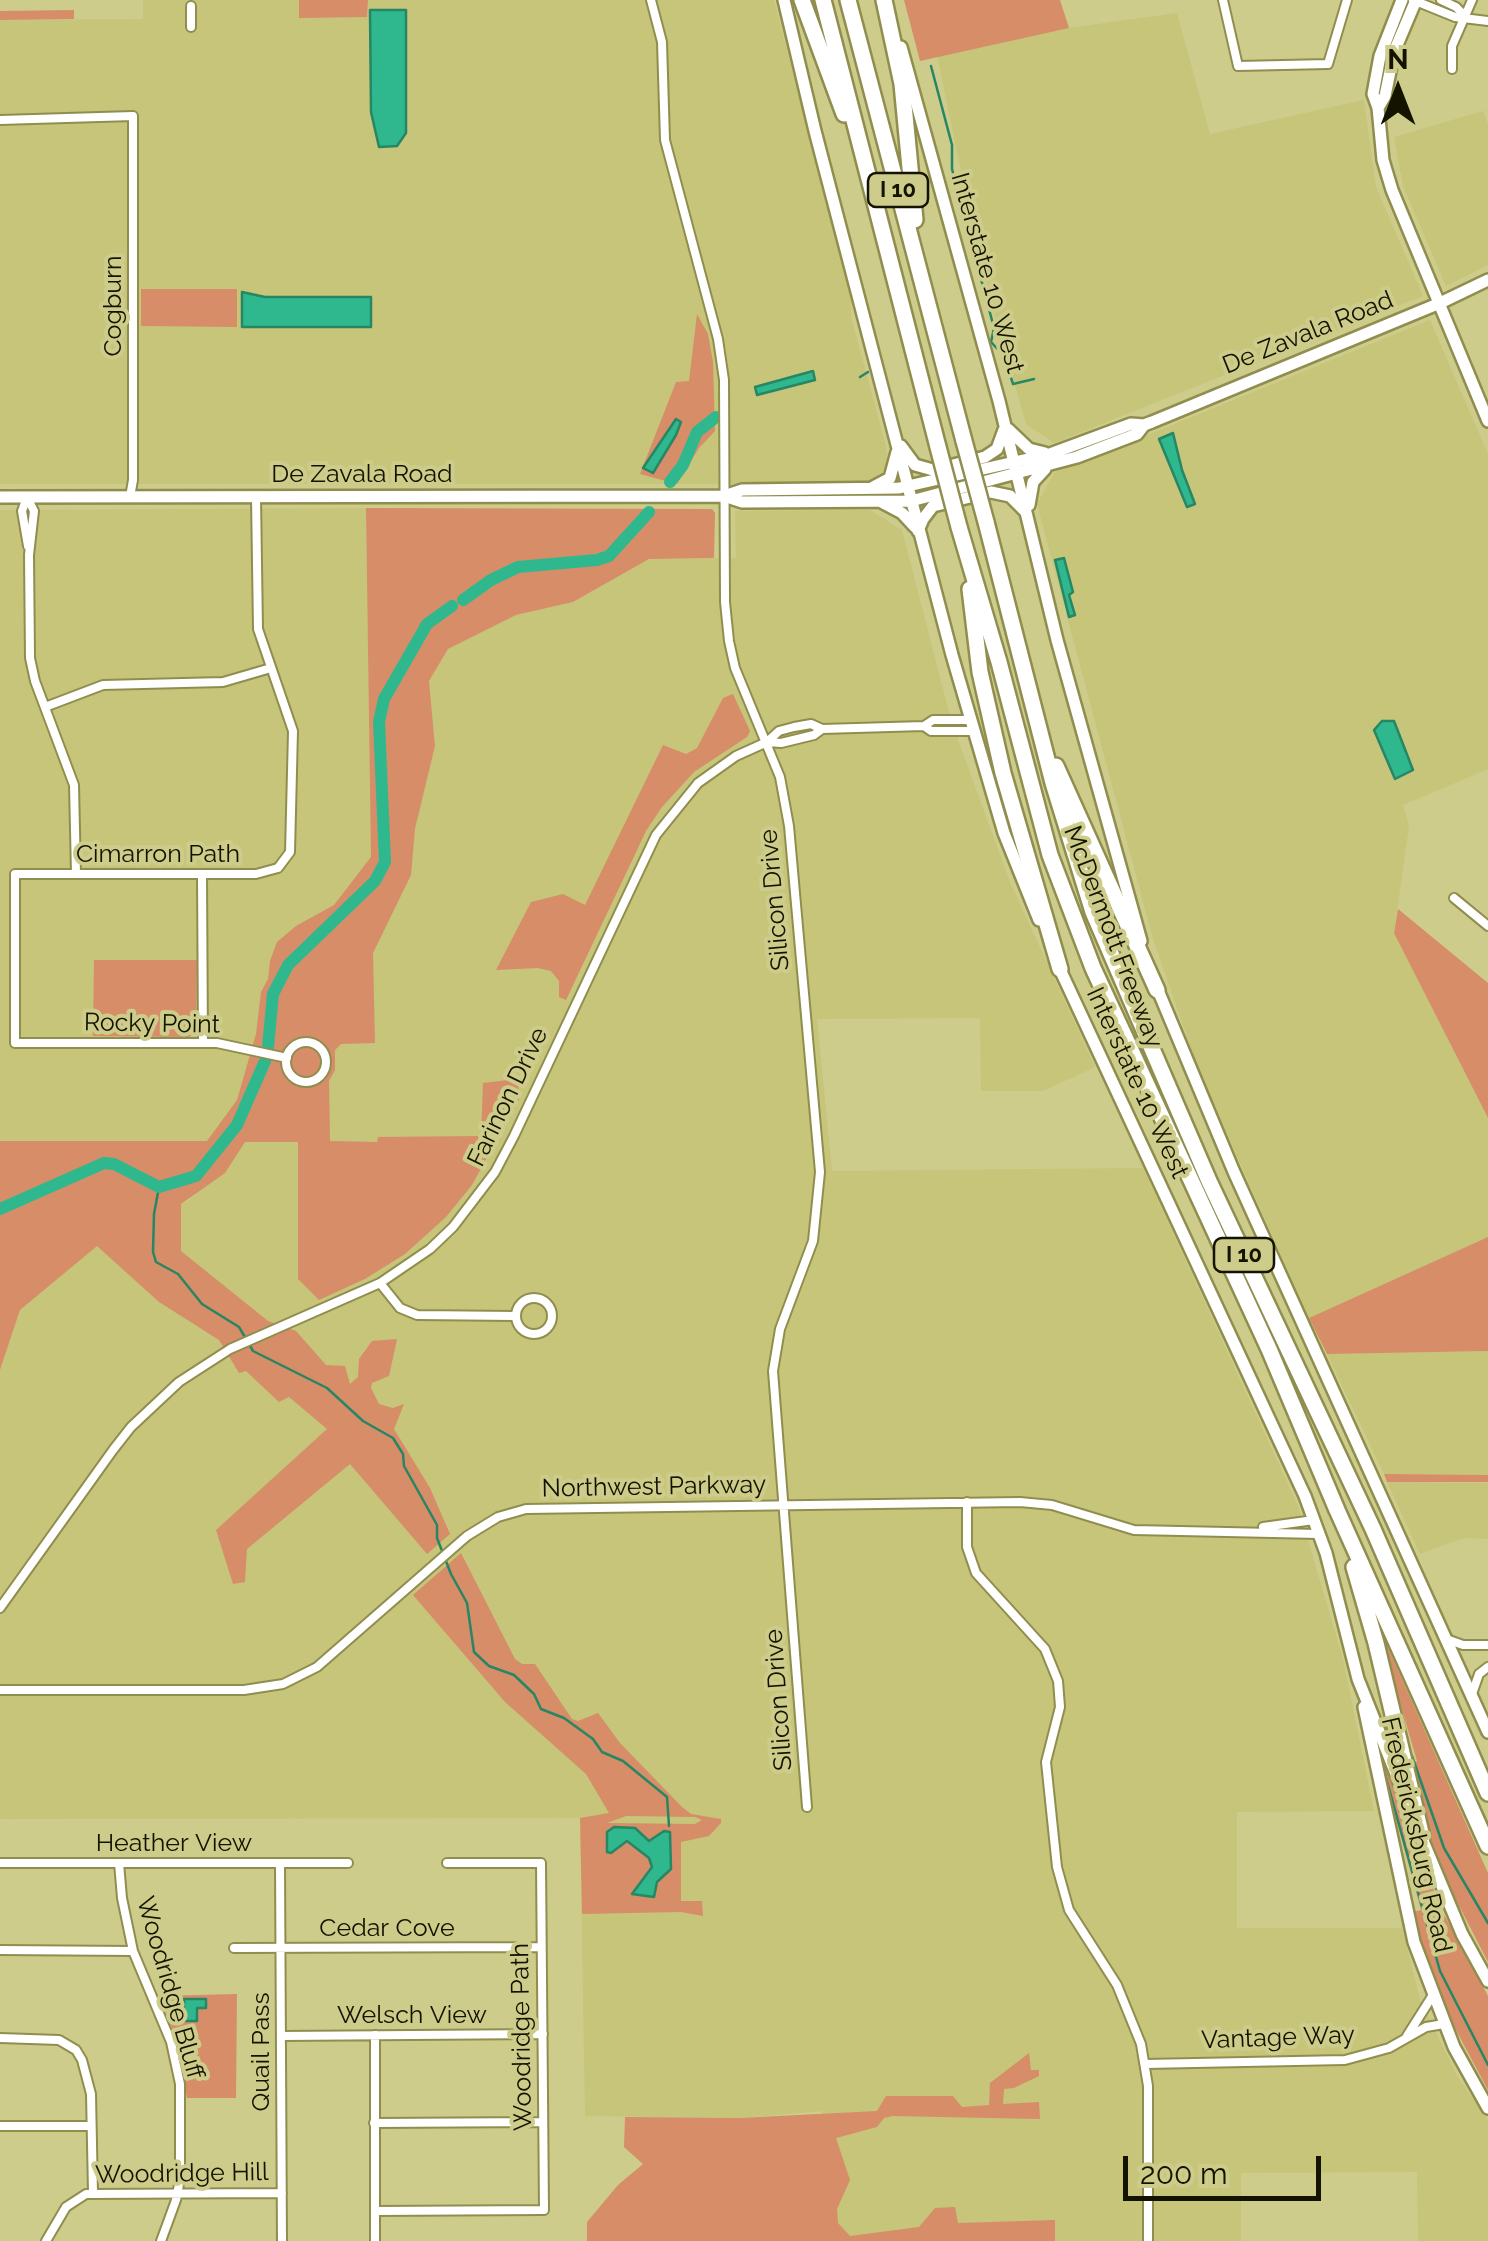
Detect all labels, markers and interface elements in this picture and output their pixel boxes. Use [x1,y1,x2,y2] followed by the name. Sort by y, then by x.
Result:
[1348,40,1448,140] north arrow
[1387,43,1409,76] text: N
[944,169,1030,377] street label: Interstate 10 West
[868,173,928,207] road number: I 10
[98,255,128,357] street label: Cogburn
[1218,285,1398,381] street label: De Zavala Road
[271,459,453,489] street label: De Zavala Road
[1057,822,1169,1052] street label: McDermott Freeway
[754,828,796,972] street label: Silicon Drive
[76,839,240,869] street label: Cimarron Path
[1080,983,1194,1183] street label: Interstate 10 West
[84,1008,220,1040] street label: Rocky Point
[461,1023,555,1171] street label: Farinon Drive
[1214,1238,1274,1272] road number: I 10
[541,1470,767,1504] street label: Northwest Parkway
[759,1628,799,1772] street label: Silicon Drive
[1374,1714,1458,1956] street label: Fredericksburg Road
[96,1828,252,1858] street label: Heather View
[130,1893,210,2083] street label: Woodridge Bluff
[319,1913,455,1943] street label: Cedar Cove
[505,1943,539,2131] street label: Woodridge Path
[246,1992,276,2112] street label: Quail Pass
[337,2000,487,2030] street label: Welsch View
[1201,2020,1355,2056] street label: Vantage Way
[1128,2136,1326,2198] scale bar
[1140,2156,1228,2191] text: 200 m
[95,2157,269,2191] street label: Woodridge Hill

